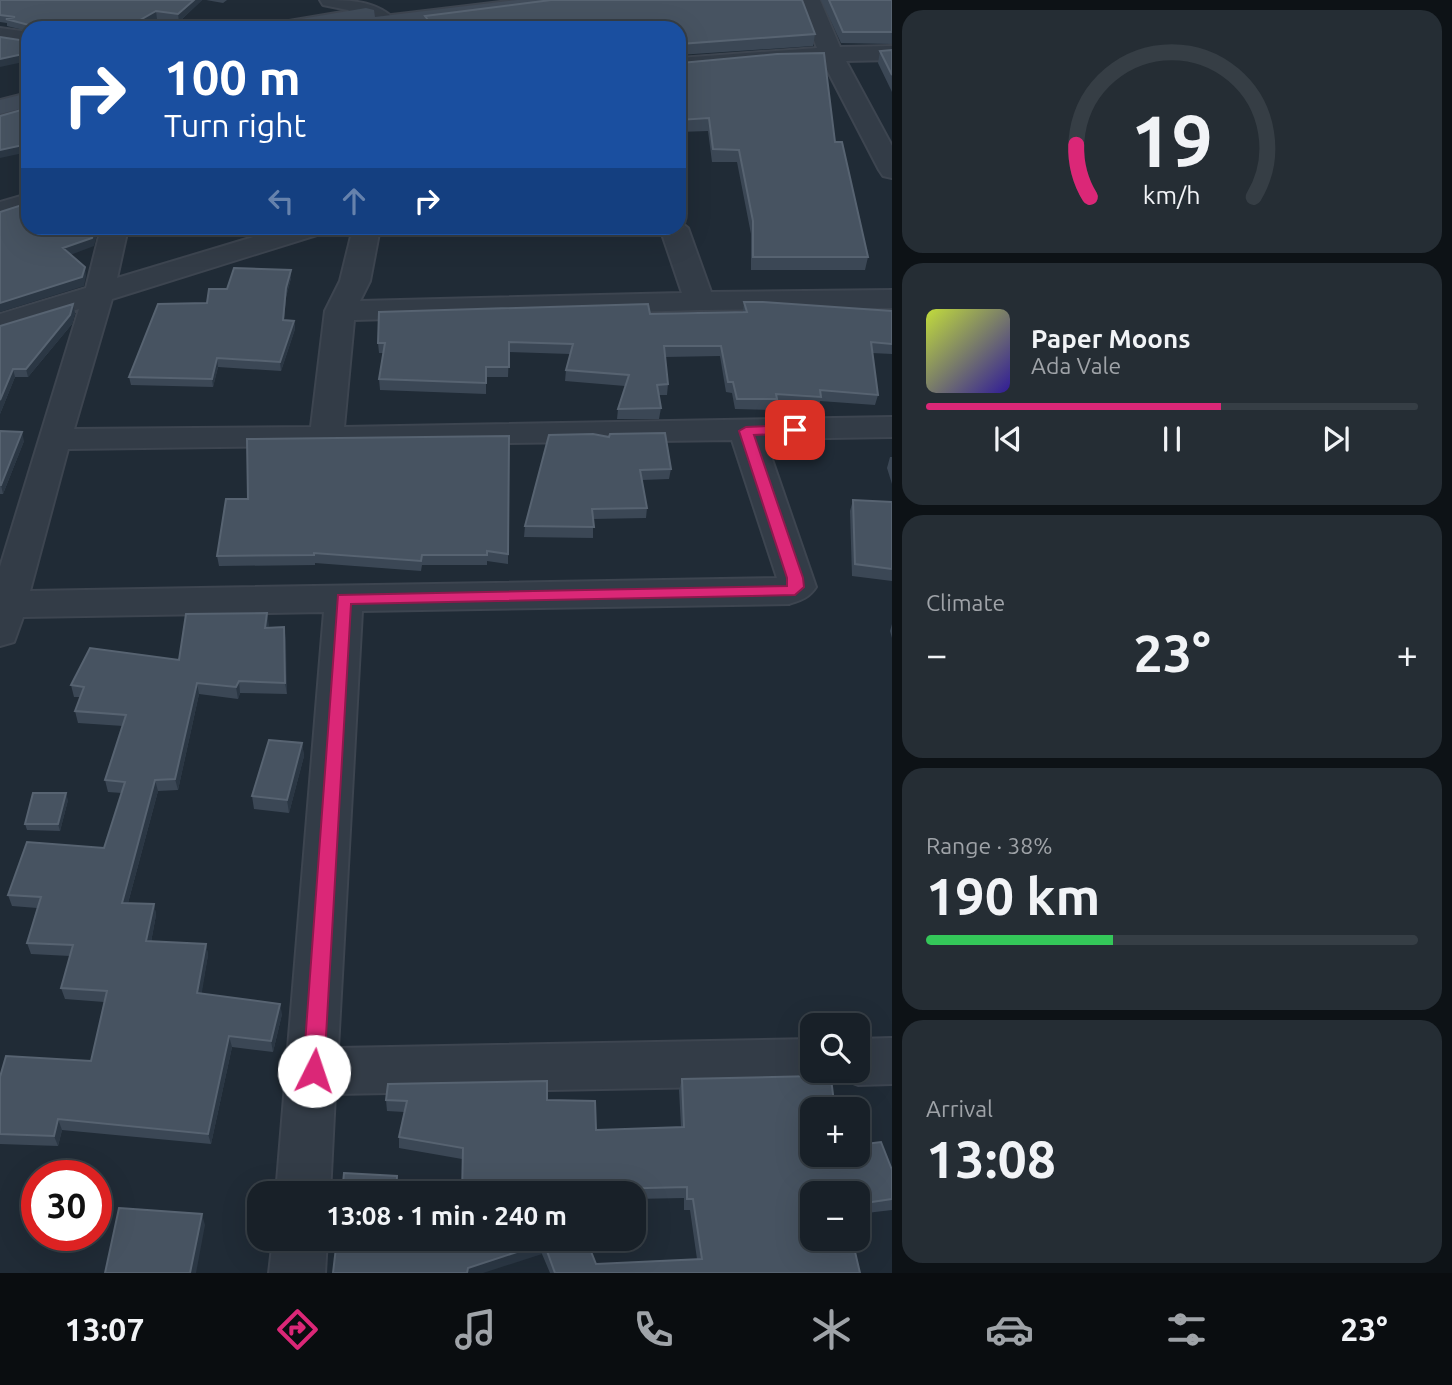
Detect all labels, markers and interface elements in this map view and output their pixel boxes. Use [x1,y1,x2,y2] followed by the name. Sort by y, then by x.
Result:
[49,49,140,140] icon: right
[164,49,301,104] text: 100 m
[1131,100,1213,182] text: 19
[164,107,306,143] text: Turn right
[1143,181,1201,209] text: km/h
[262,182,300,220] icon: left
[335,182,373,220] icon: ahead
[408,182,446,220] icon: right
[1031,324,1190,353] text: Paper Moons
[1031,353,1121,378] text: Ada Vale
[765,400,825,460] pin
[776,411,814,449] icon: arrive
[989,420,1027,458] icon: previous
[1153,420,1191,458] icon: pause
[1317,420,1355,458] icon: next
[926,590,1005,615] text: Climate
[1133,624,1211,682] text: 23°
[926,633,947,675] text: −
[1397,633,1418,675] text: +
[926,833,1053,858] text: Range · 38%
[926,867,1100,925] text: 190 km
[800,1013,870,1251] map controls
[800,1013,870,1083] button: search
[277,1034,351,1108] position arrow
[926,1096,993,1121] text: Arrival
[800,1097,870,1167] button: +
[926,1130,1056,1188] text: 13:08
[21,1160,112,1251] speed limit sign: 30
[800,1181,870,1251] button: −
[326,1201,567,1230] text: 13:08 · 1 min · 240 m
[273,1305,322,1354] icon: directions
[451,1305,500,1354] icon: music
[629,1305,678,1354] icon: phone
[807,1305,856,1354] icon: climate
[985,1305,1034,1354] icon: car
[1162,1305,1211,1354] icon: filters
[64,1311,144,1347] text: 13:07
[1340,1311,1388,1347] text: 23°

